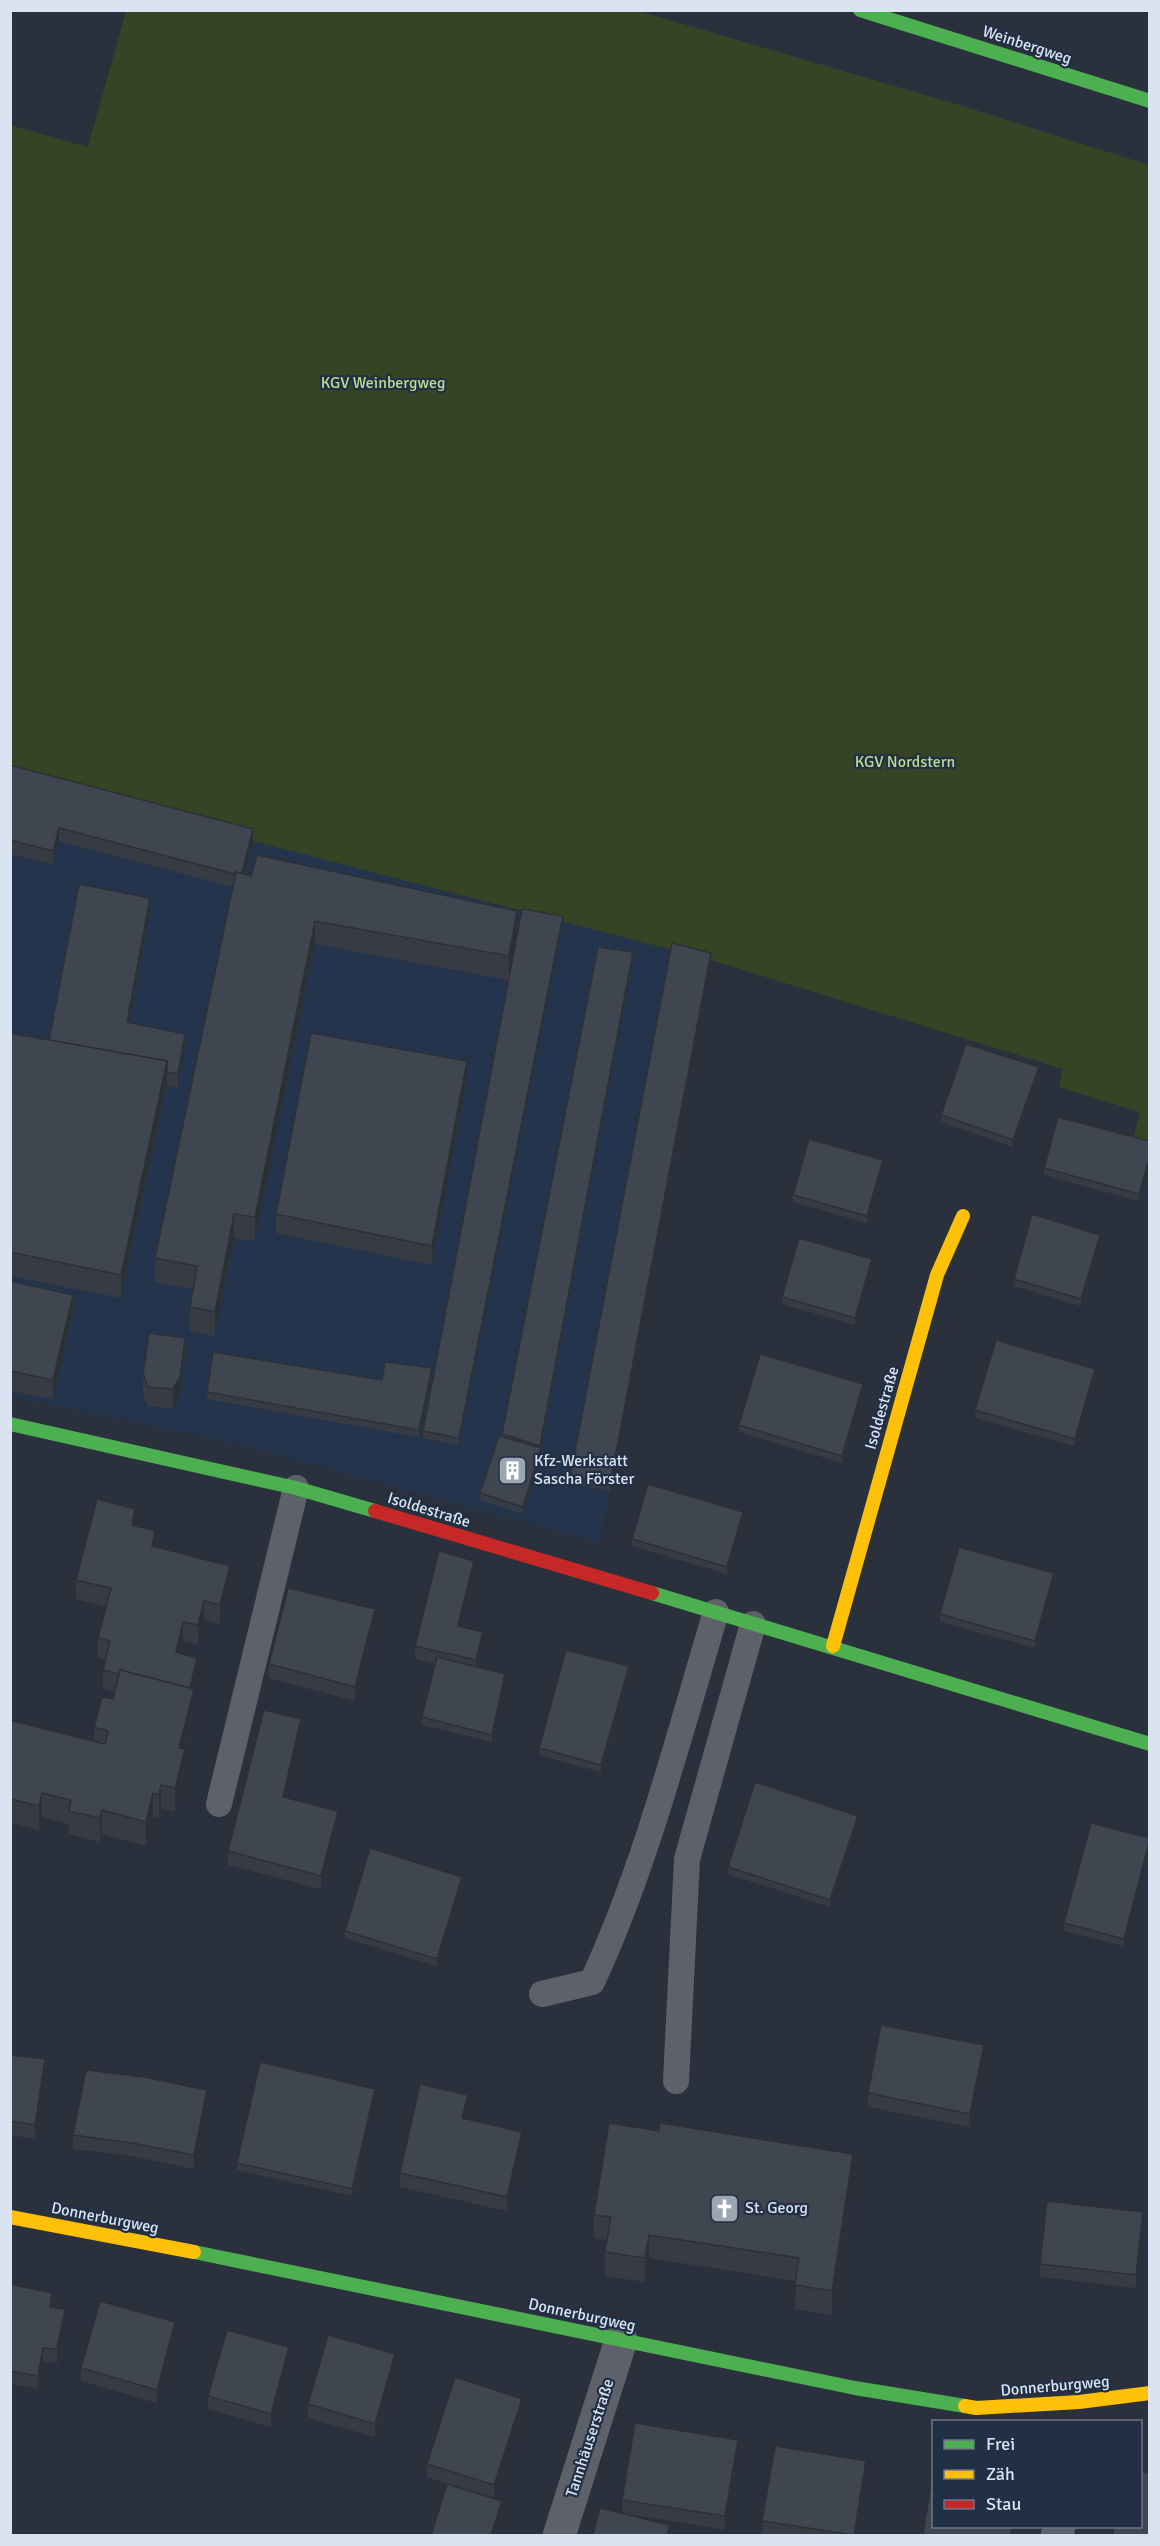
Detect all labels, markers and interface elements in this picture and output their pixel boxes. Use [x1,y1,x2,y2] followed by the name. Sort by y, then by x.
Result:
[980,21,1074,69] street label: Weinbergweg
[321,373,445,393] park label: KGV Weinbergweg
[855,752,955,772] park label: KGV Nordstern
[861,1364,903,1452] street label: Isoldestraße
[534,1451,634,1489] place label: Kfz-Werkstatt Sascha Förster
[497,1454,529,1486] building icon: Kfz-Werkstatt Sascha Förster
[385,1488,473,1532] street label: Isoldestraße
[708,2192,740,2224] church icon: St. Georg
[49,2198,161,2238] street label: Donnerburgweg
[745,2198,808,2218] place label: St. Georg
[526,2294,638,2336] street label: Donnerburgweg
[1000,2371,1110,2401] street label: Donnerburgweg
[561,2376,619,2500] street label: Tannhäuserstraße
[932,2420,1142,2528] legend
[986,2433,1015,2455] text: Frei
[986,2463,1015,2485] text: Zäh
[986,2493,1021,2515] text: Stau

